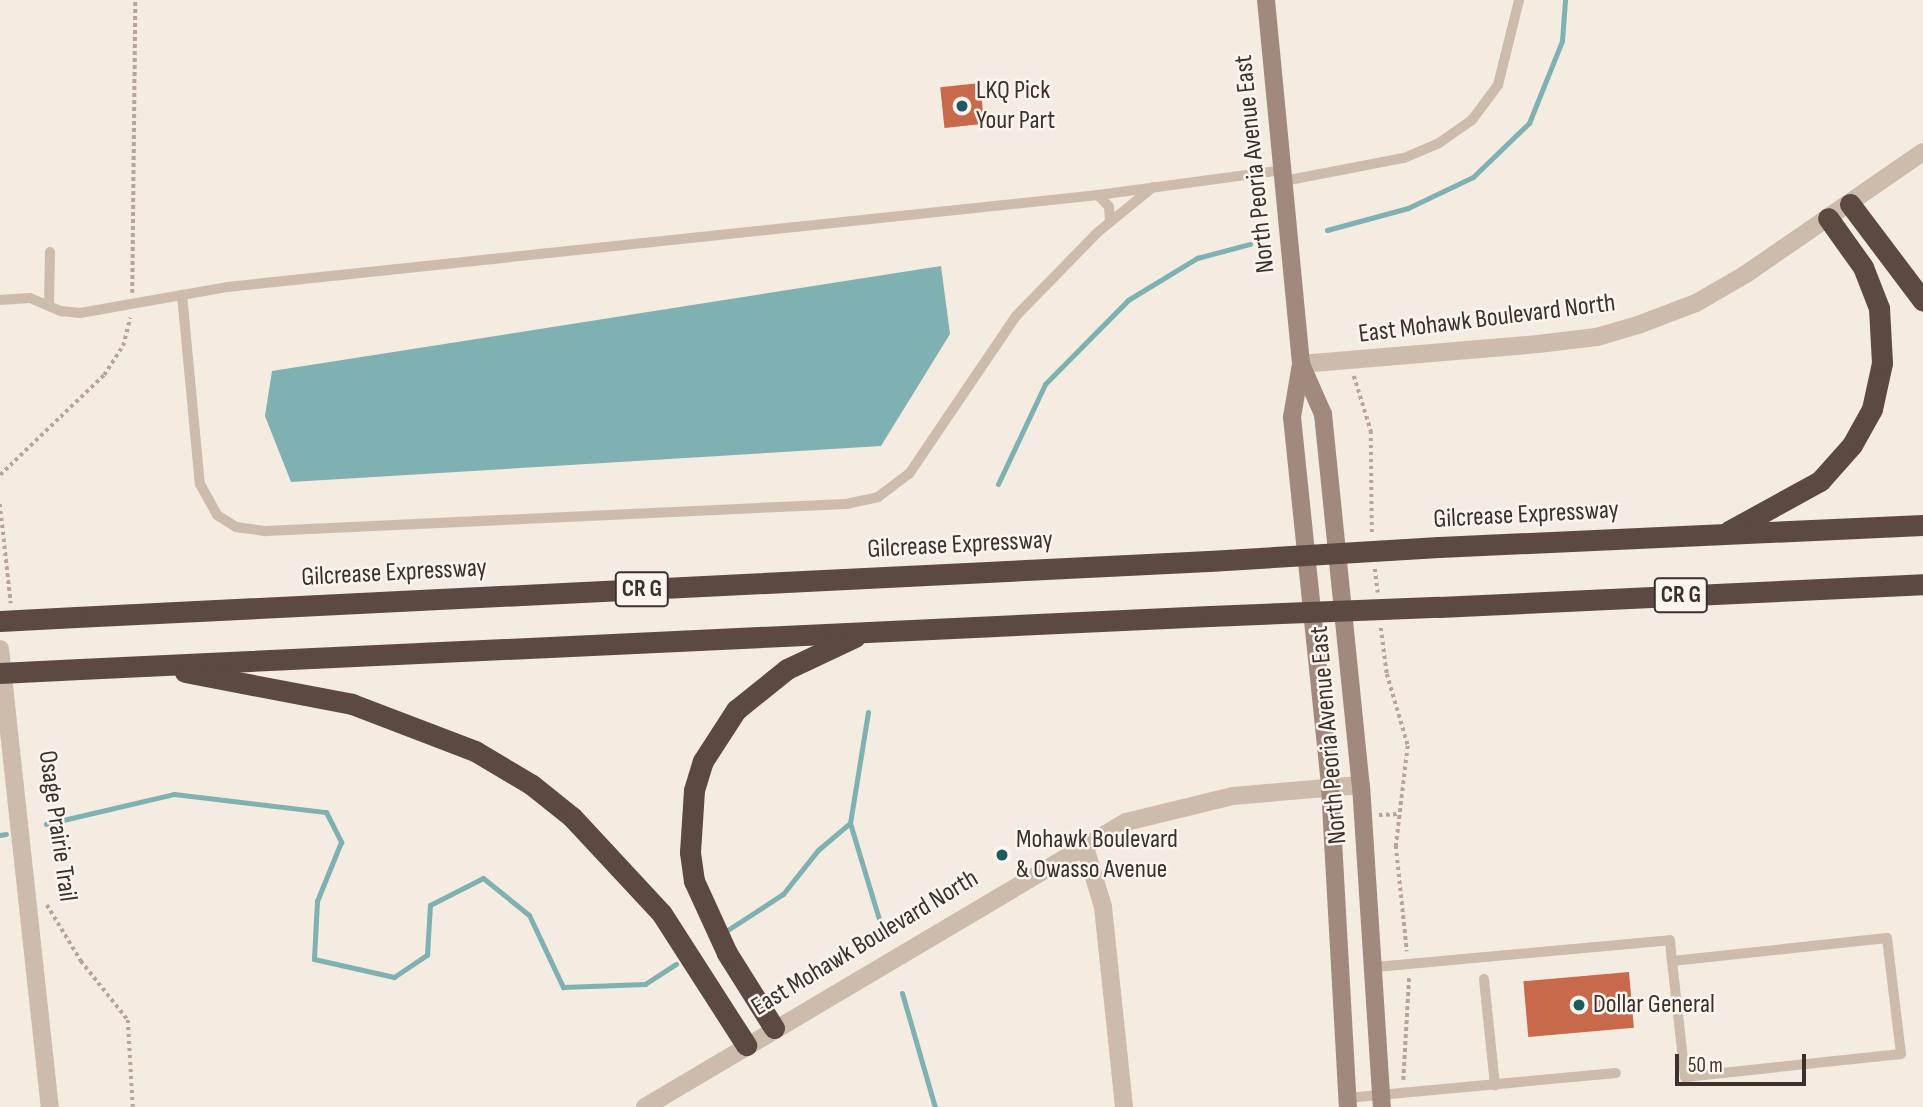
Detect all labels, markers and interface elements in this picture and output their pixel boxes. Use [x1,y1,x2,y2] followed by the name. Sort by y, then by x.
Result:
[1228,53,1282,275] street label: North Peoria Avenue East
[976,75,1055,136] place label: LKQ Pick Your Part
[954,98,970,114] marker: LKQ Pick Your Part
[1357,288,1617,350] street label: East Mohawk Boulevard North
[1433,495,1619,535] street label: Gilcrease Expressway
[867,525,1053,565] street label: Gilcrease Expressway
[301,553,487,593] street label: Gilcrease Expressway
[614,568,670,610] road number: CR G
[1653,574,1709,616] road number: CR G
[1304,625,1354,845] street label: North Peoria Avenue East
[31,749,83,903] street label: Osage Prairie Trail
[1016,824,1178,886] place label: Mohawk Boulevard & Owasso Avenue
[994,847,1010,863] marker: Mohawk Boulevard & Owasso Avenue
[746,863,984,1023] street label: East Mohawk Boulevard North
[1593,989,1715,1021] place label: Dollar General
[1571,997,1587,1013] marker: Dollar General
[1678,1040,1809,1084] scale bar
[1688,1053,1723,1078] text: 50 m

